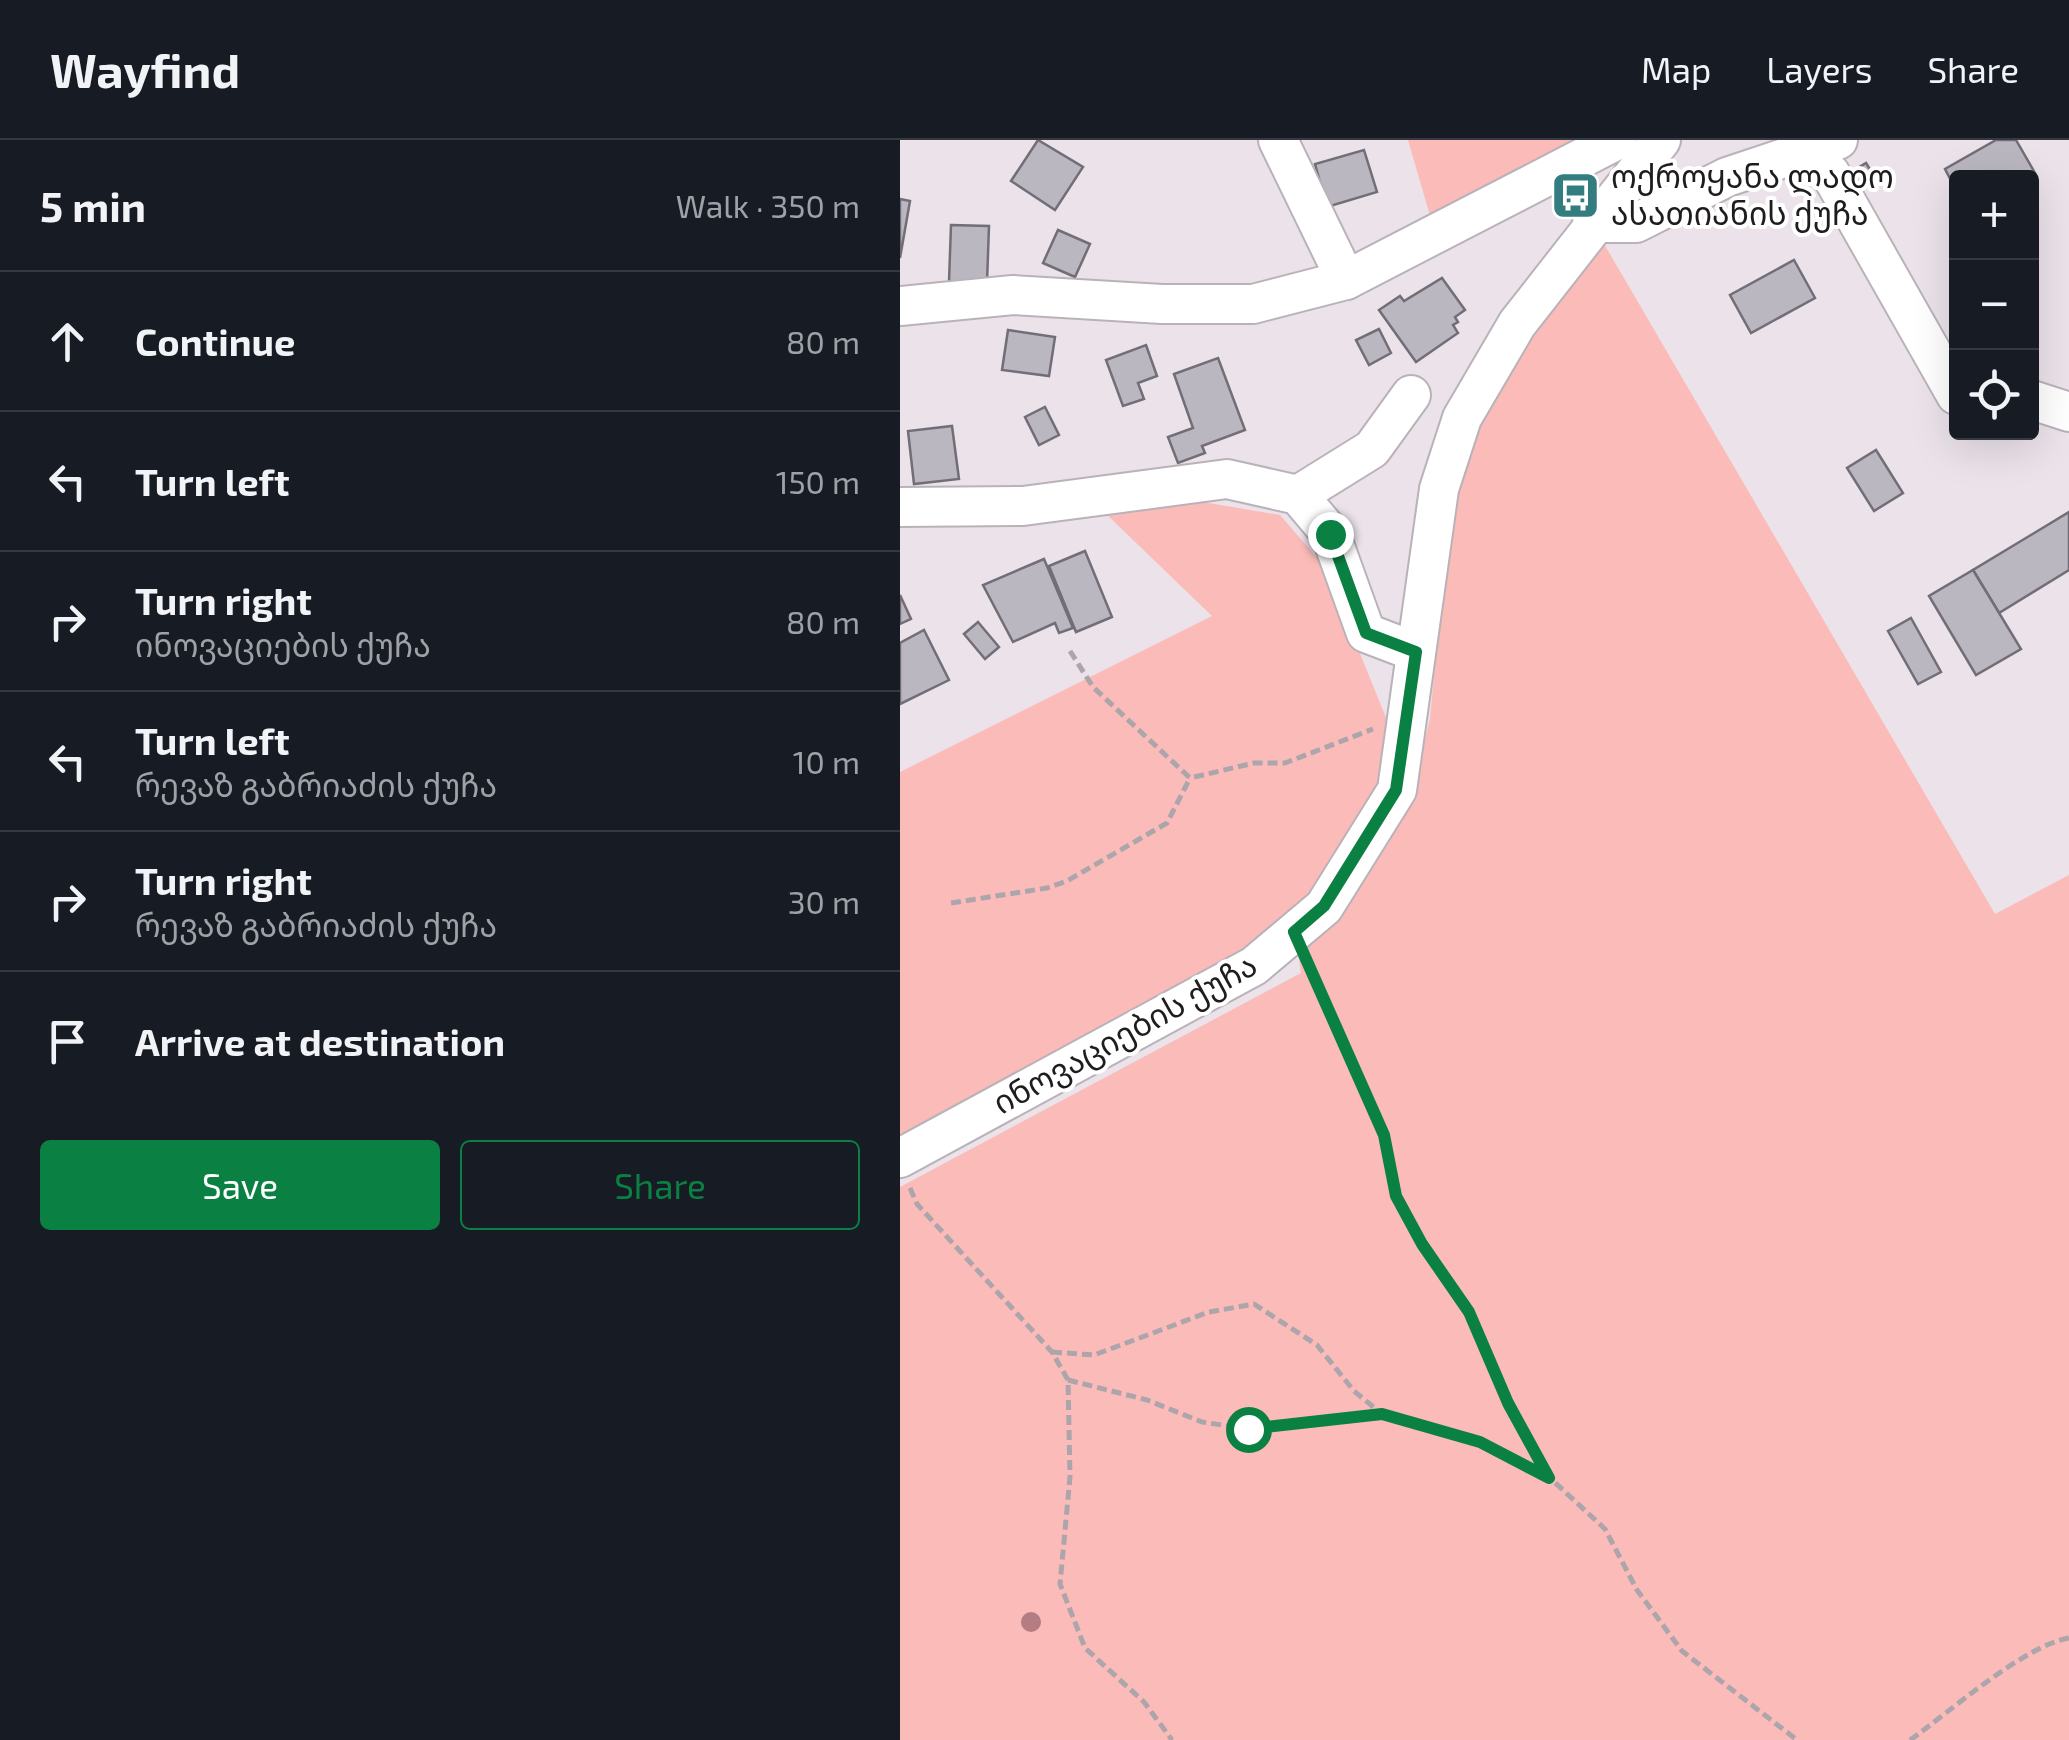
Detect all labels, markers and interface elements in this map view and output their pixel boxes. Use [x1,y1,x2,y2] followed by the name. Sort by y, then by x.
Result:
[50,40,240,98] text: Wayfind
[1641,48,1711,90] text: Map
[1766,48,1872,90] text: Layers
[1927,48,2019,90] text: Share
[1611,156,1894,233] place label: ოქროყანა ლადო ასათიანის ქუჩა
[1550,169,1602,221] bus stop icon: ოქროყანა ლადო ასათიანის ქუჩა
[1949,170,2039,440] map controls
[1949,170,2039,260] button: +
[40,180,146,230] text: 5 min
[676,186,860,224] text: Walk · 350 m
[1949,260,2039,350] button: −
[40,314,95,369] icon: ahead
[135,318,295,364] text: Continue
[786,322,860,360] text: 80 m
[1949,350,2039,440] button: locate
[40,454,95,509] icon: left
[135,458,290,504] text: Turn left
[776,462,860,500] text: 150 m
[1308,512,1354,558] route end
[135,577,312,623] text: Turn right
[40,594,95,649] icon: right
[786,602,860,640] text: 80 m
[135,625,431,663] text: ინოვაციების ქუჩა
[135,717,290,763] text: Turn left
[40,734,95,789] icon: left
[793,742,860,780] text: 10 m
[135,765,497,803] text: რევაზ გაბრიაძის ქუჩა
[135,857,312,903] text: Turn right
[40,874,95,929] icon: right
[788,882,860,920] text: 30 m
[135,905,497,943] text: რევაზ გაბრიაძის ქუჩა
[985,944,1264,1122] street label: ინოვაციების ქუჩა
[40,1014,95,1069] icon: arrive
[135,1018,505,1064] text: Arrive at destination
[40,1140,440,1230] button: Save
[460,1140,860,1230] button: Share
[1226,1407,1272,1453] route start

